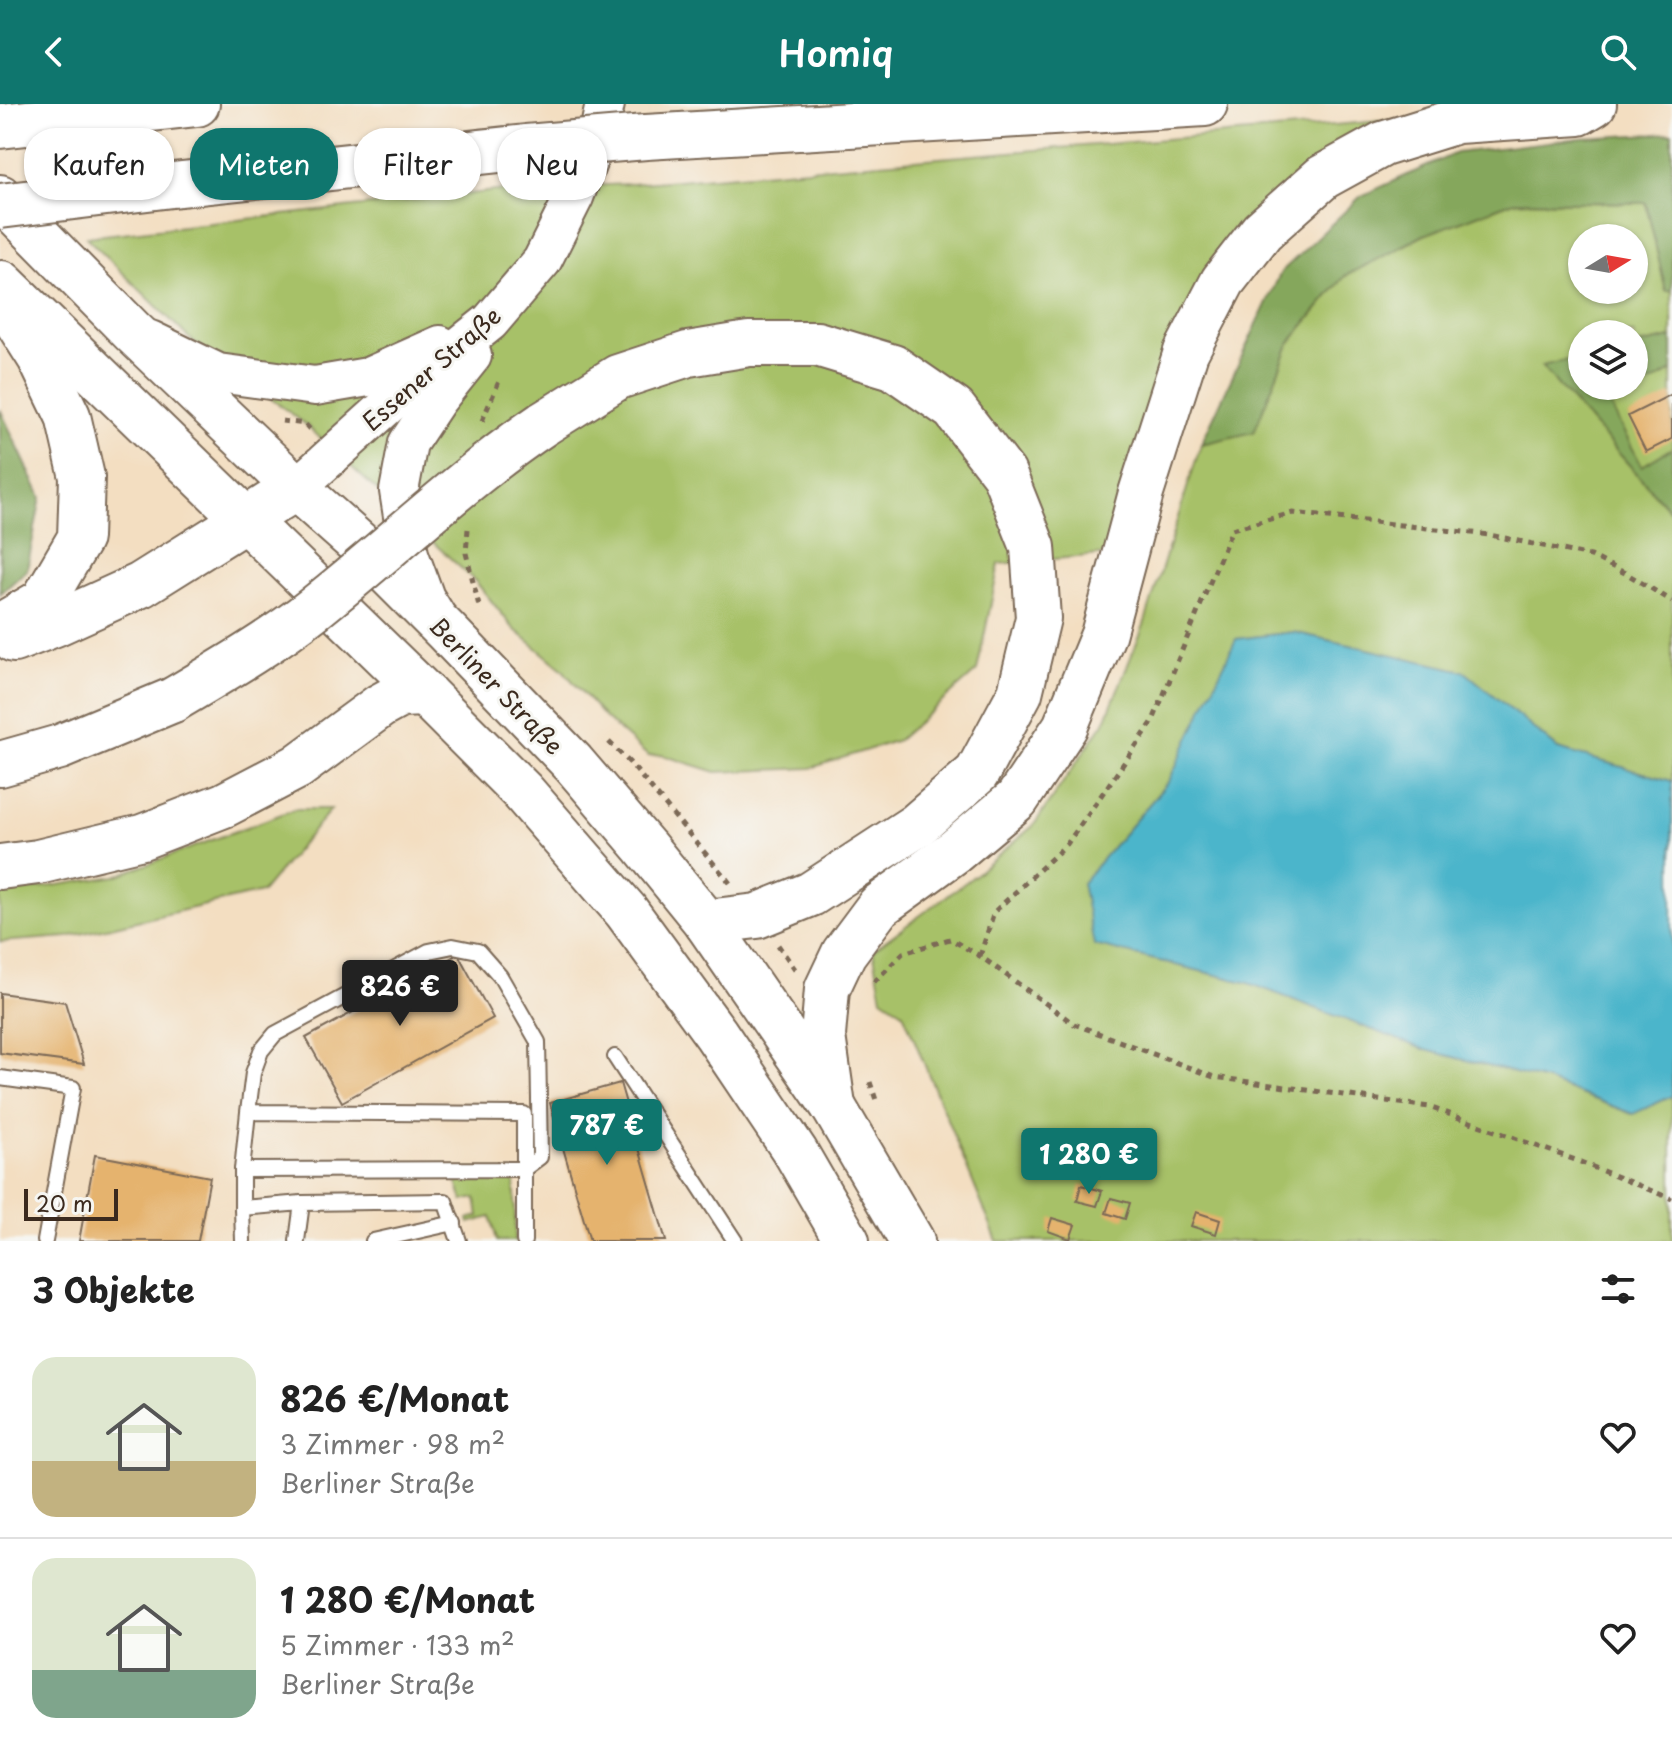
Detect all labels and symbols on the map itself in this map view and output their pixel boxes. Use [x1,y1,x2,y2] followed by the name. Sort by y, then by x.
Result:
[1568,224,1648,304] north arrow
[354,297,508,439] street label: Essener Straße
[422,608,572,762] street label: Berliner Straße
[344,960,456,1028] pin: 826 €
[551,1099,663,1167] pin: 787 €
[1015,1128,1163,1196] pin: 1 280 €
[24,1185,118,1221] scale bar

